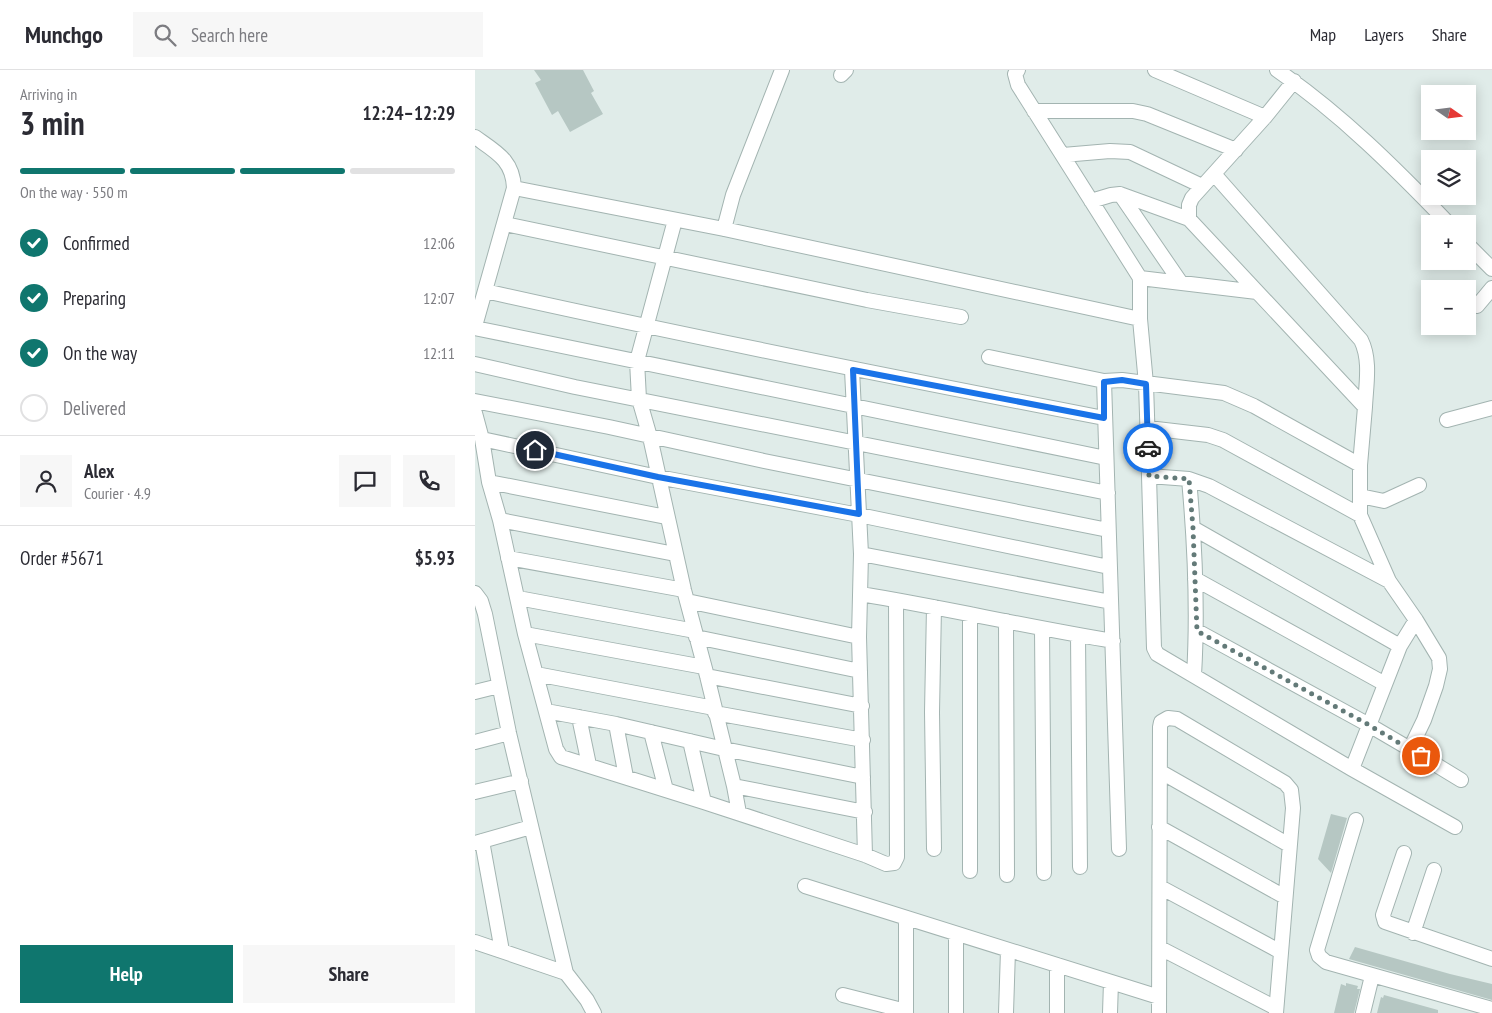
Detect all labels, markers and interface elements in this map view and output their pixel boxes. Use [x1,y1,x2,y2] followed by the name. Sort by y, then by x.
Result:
[133,12,483,57] search box
[25,19,103,50] text: Munchgo
[151,21,179,49] icon: search
[191,23,268,47] text: Search here
[1310,23,1336,46] text: Map
[1364,23,1404,46] text: Layers
[1432,23,1467,46] text: Share
[20,84,77,104] text: Arriving in
[1421,85,1476,140] north arrow
[1421,85,1476,335] map controls
[362,101,455,125] text: 12:24–12:29
[20,102,85,144] text: 3 min
[1421,150,1476,205] button: layers
[20,182,128,202] text: On the way · 550 m
[1421,215,1476,270] button: +
[20,229,48,257] icon: check
[63,231,130,255] text: Confirmed
[423,233,455,253] text: 12:06
[1421,280,1476,335] button: −
[20,284,48,312] icon: check
[63,286,126,310] text: Preparing
[423,288,455,308] text: 12:07
[20,339,48,367] icon: check
[63,341,137,365] text: On the way
[423,343,455,363] text: 12:11
[63,396,126,420] text: Delivered
[1123,423,1173,473] courier
[514,429,556,471] pin
[1134,434,1162,462] icon: car
[521,436,549,464] icon: home
[20,455,72,507] button: person
[339,455,391,507] button: chat
[403,455,455,507] button: phone
[84,459,114,483] text: Alex
[84,483,151,503] text: Courier · 4.9
[20,546,104,570] text: Order #5671
[415,546,455,570] text: $5.93
[1400,735,1442,777] pin
[1407,742,1435,770] icon: bag
[20,945,233,1003] button: Help
[243,945,455,1003] button: Share

